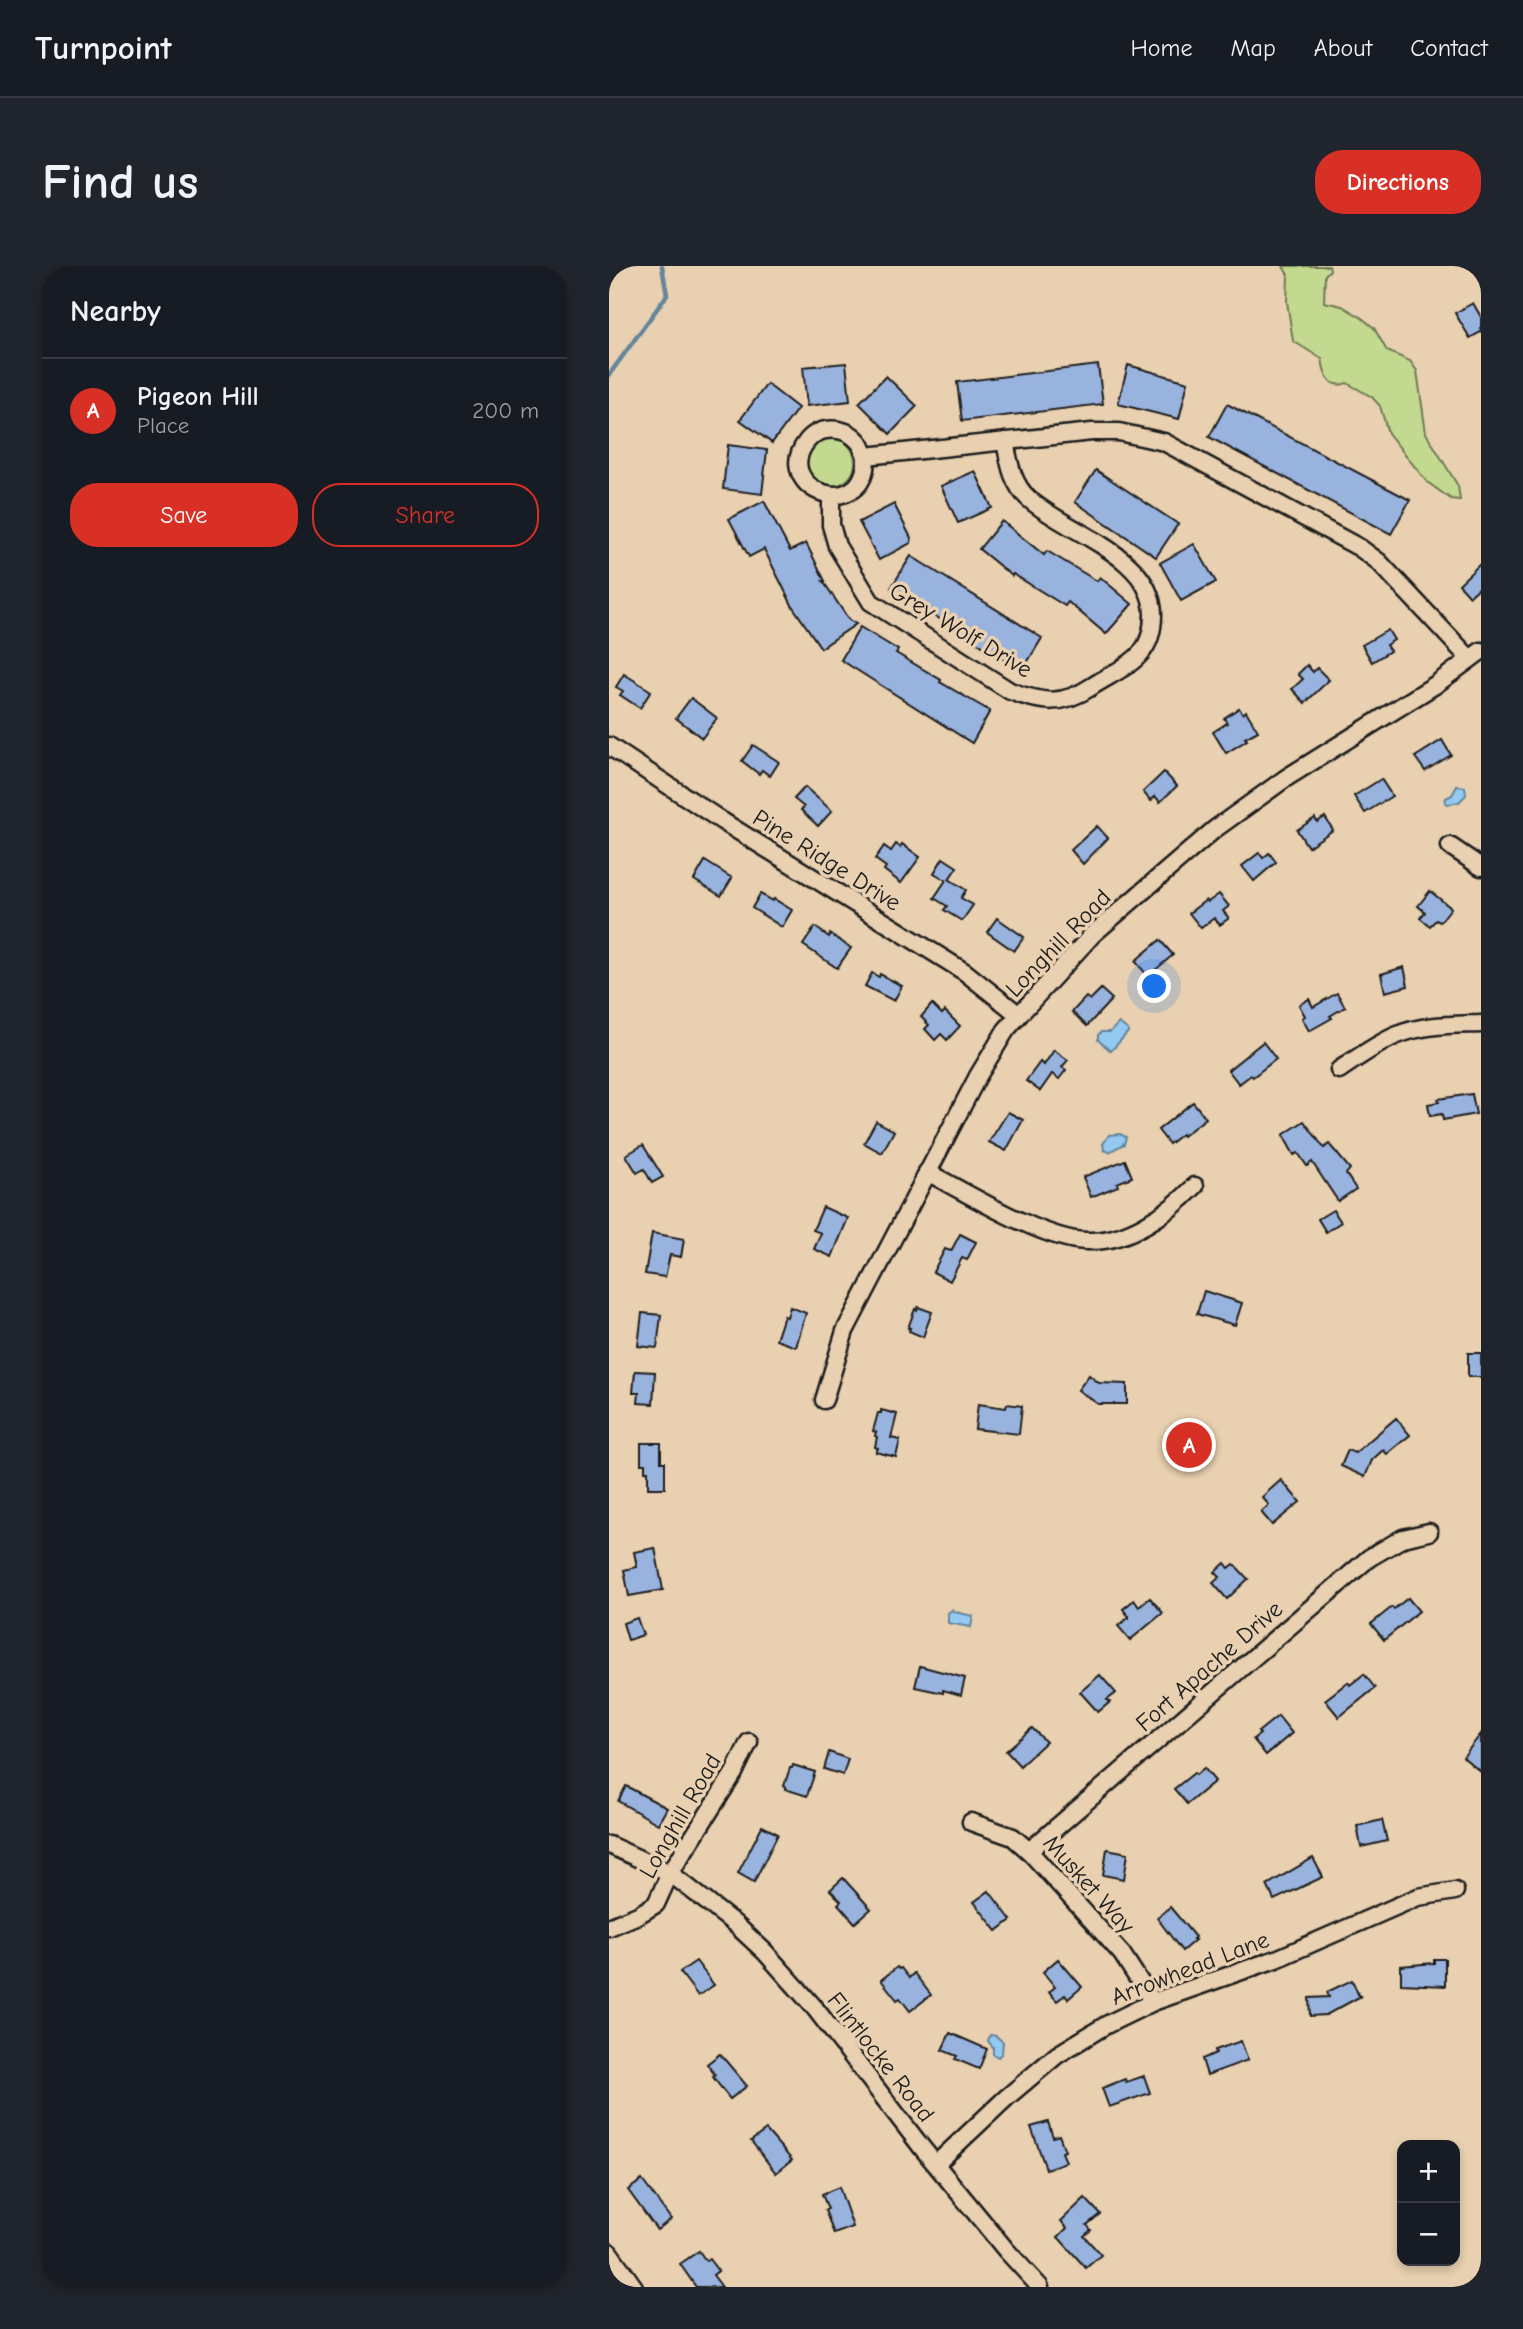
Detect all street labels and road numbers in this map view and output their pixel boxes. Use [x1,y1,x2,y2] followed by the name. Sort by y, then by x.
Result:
[885,576,1037,684] street label: Grey Wolf Drive
[748,803,906,917] street label: Pine Ridge Drive
[1000,883,1116,1003] street label: Longhill Road
[1130,1595,1288,1737] street label: Fort Apache Drive
[633,1749,727,1883] street label: Longhill Road
[1038,1829,1141,1939] street label: Musket Way
[1107,1925,1273,2011] street label: Arrowhead Lane
[822,1986,940,2128] street label: Flintlocke Road

